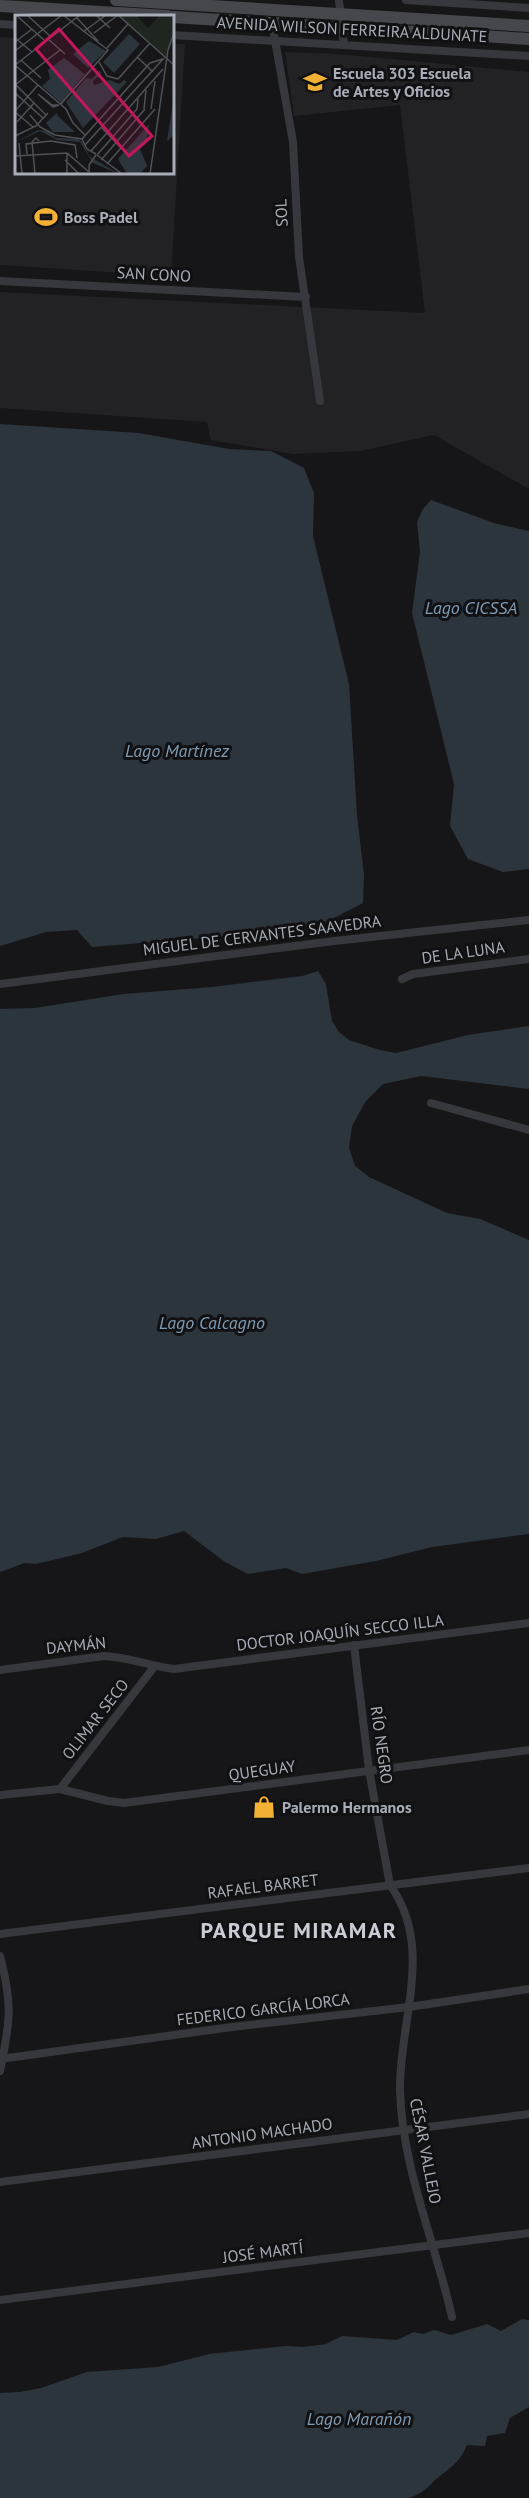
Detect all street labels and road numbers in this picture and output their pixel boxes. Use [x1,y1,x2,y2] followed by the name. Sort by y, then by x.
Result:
[216,12,488,46] street label: AVENIDA WILSON FERREIRA ALDUNATE
[270,199,292,227] street label: SOL
[116,262,192,286] street label: SAN CONO
[142,910,383,960] street label: MIGUEL DE CERVANTES SAAVEDRA
[420,936,506,968] street label: DE LA LUNA
[235,1609,445,1655] street label: DOCTOR JOAQUÍN SECCO ILLA
[45,1632,107,1658] street label: DAYMÁN
[57,1675,133,1763] street label: OLIMAR SECO
[367,1705,397,1785] street label: RÍO NEGRO
[227,1755,297,1785] street label: QUEGUAY
[206,1869,320,1903] street label: RAFAEL BARRET
[176,1988,351,2030] street label: FEDERICO GARCÍA LORCA
[406,2096,446,2206] street label: CÉSAR VALLEJO
[190,2113,334,2153] street label: ANTONIO MACHADO
[221,2237,305,2267] street label: JOSÉ MARTÍ

